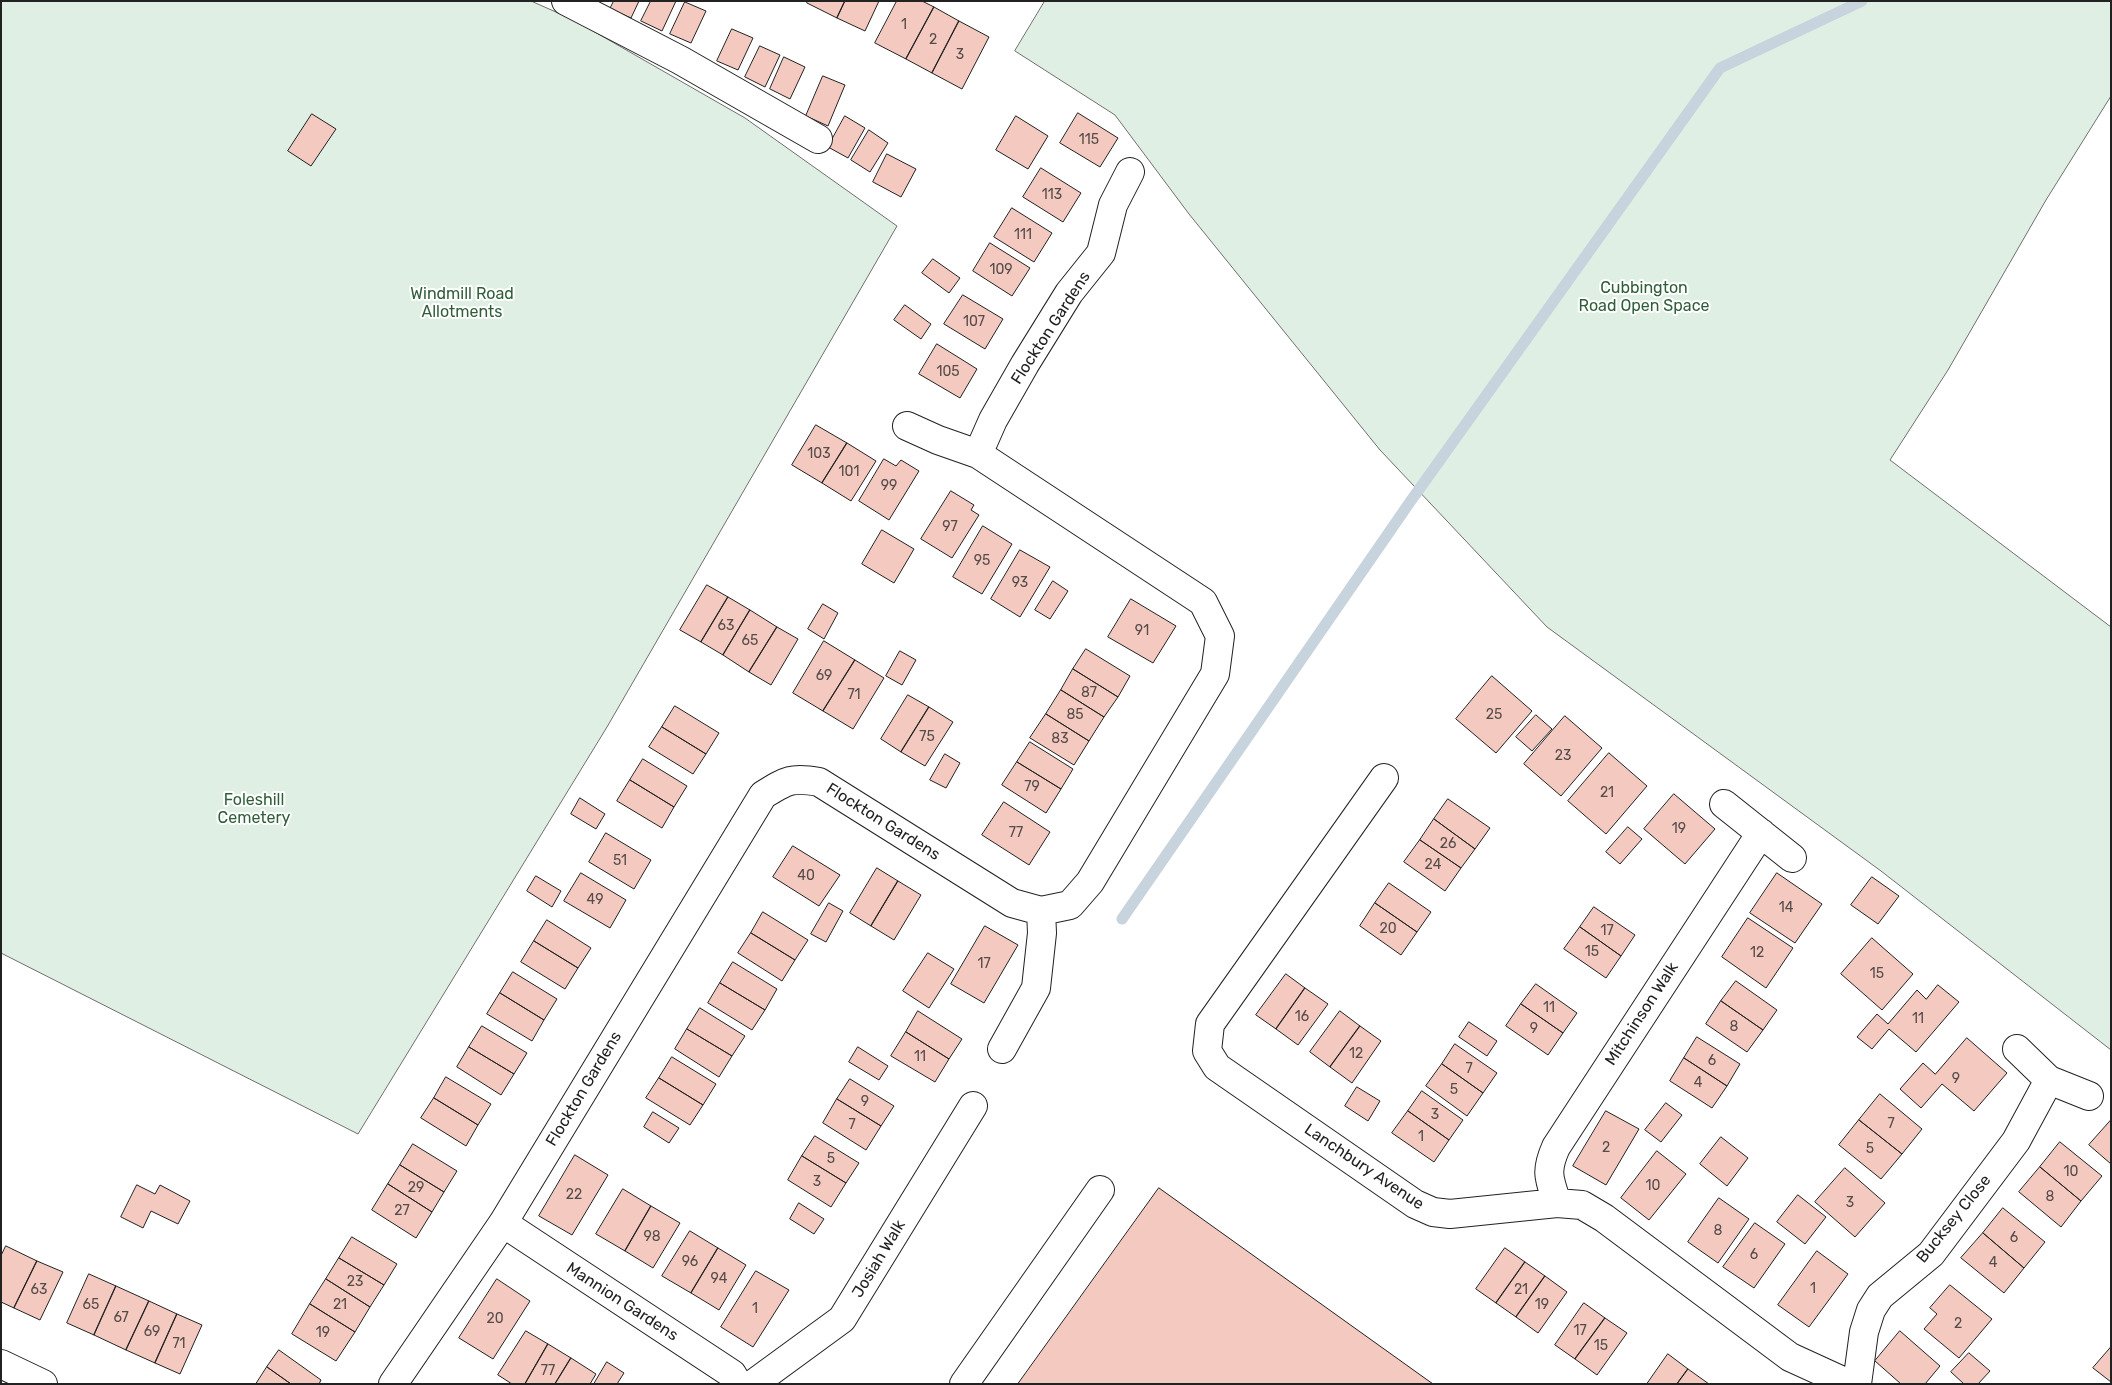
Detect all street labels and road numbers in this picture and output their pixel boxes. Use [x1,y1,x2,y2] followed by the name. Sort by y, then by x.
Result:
[1007,268,1095,388] street label: Flockton Gardens
[823,779,943,865] street label: Flockton Gardens
[1601,959,1683,1069] street label: Mitchinson Walk
[542,1028,626,1150] street label: Flockton Gardens
[1301,1120,1427,1214] street label: Lanchbury Avenue
[1913,1171,1995,1267] street label: Bucksey Close
[848,1217,910,1301] street label: Josiah Walk
[562,1259,682,1345] street label: Mannion Gardens

